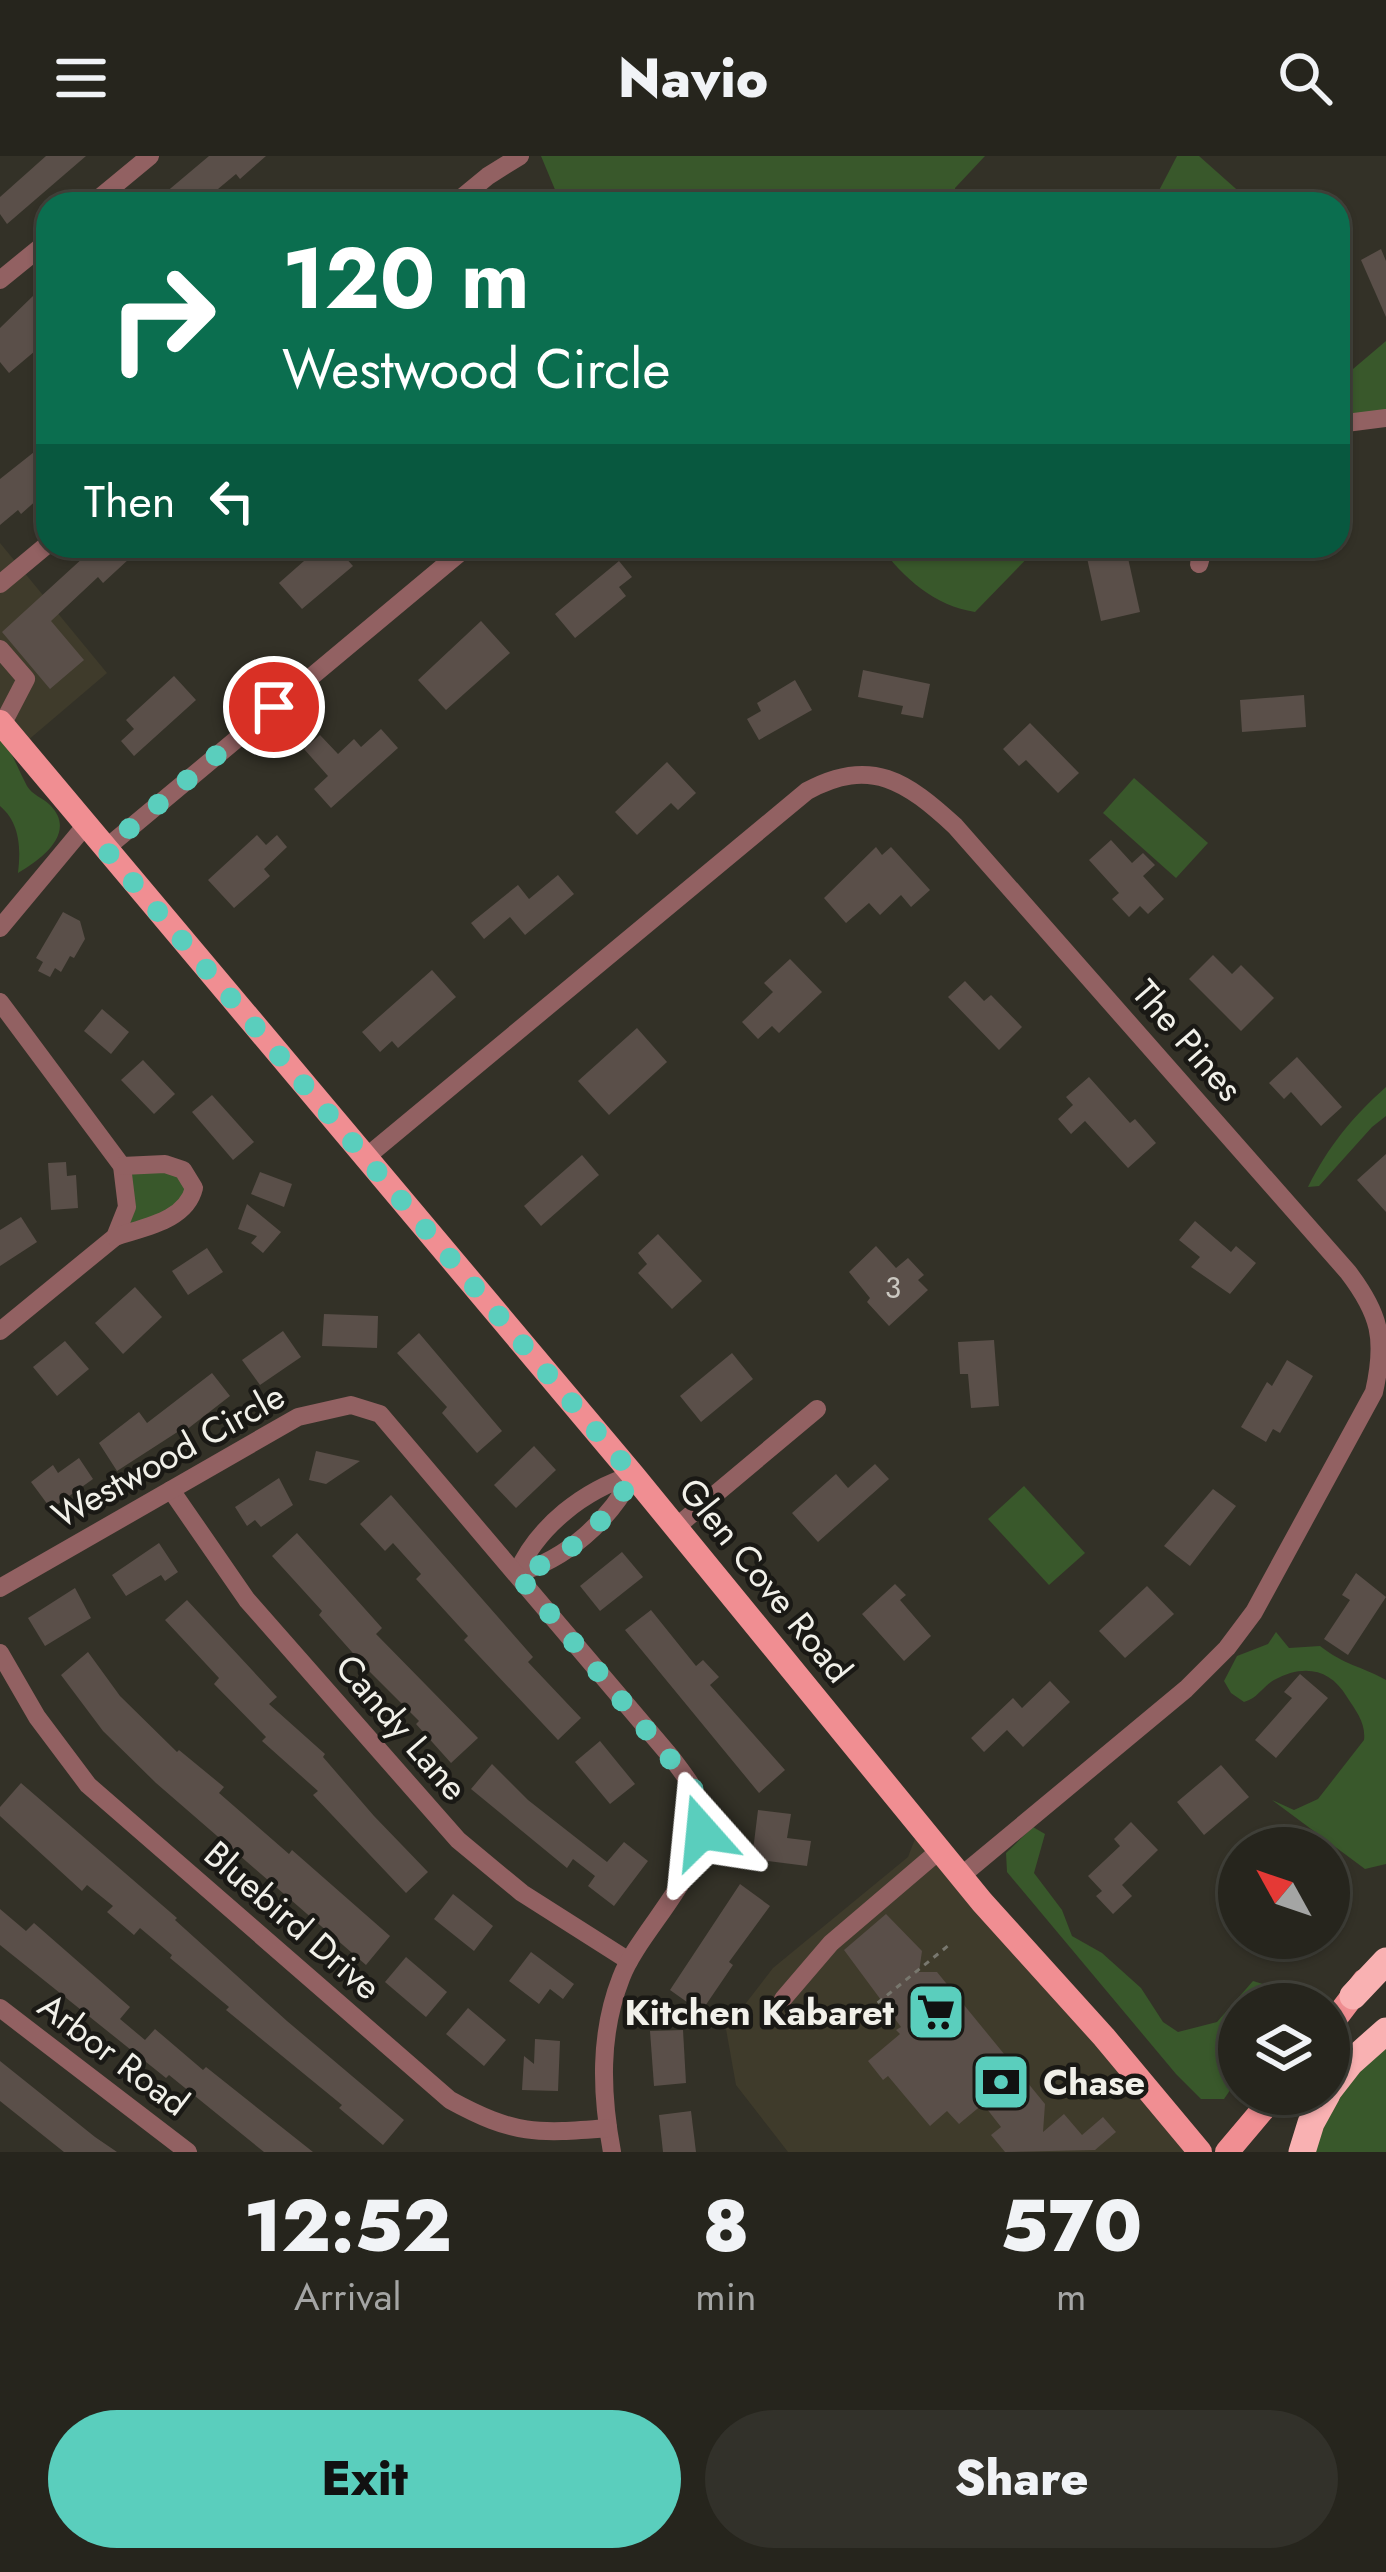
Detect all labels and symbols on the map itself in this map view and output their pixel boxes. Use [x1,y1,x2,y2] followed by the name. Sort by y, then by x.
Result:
[223,656,325,758] pin
[1120,968,1256,1112] street label: The Pines
[885,1266,901,1309] house number: 3
[42,1370,294,1540] street label: Westwood Circle
[667,1466,865,1694] street label: Glen Cove Road
[324,1642,480,1812] street label: Candy Lane
[639,1769,765,1895] position arrow
[1218,1827,1350,1959] north arrow
[193,1828,393,2012] street label: Bluebird Drive
[28,1980,200,2128] street label: Arbor Road
[905,1981,967,2043] supermarket icon: Kitchen Kabaret
[625,1986,895,2038] place label: Kitchen Kabaret
[970,2051,1032,2113] bank icon: Chase
[1043,2056,1145,2108] place label: Chase

